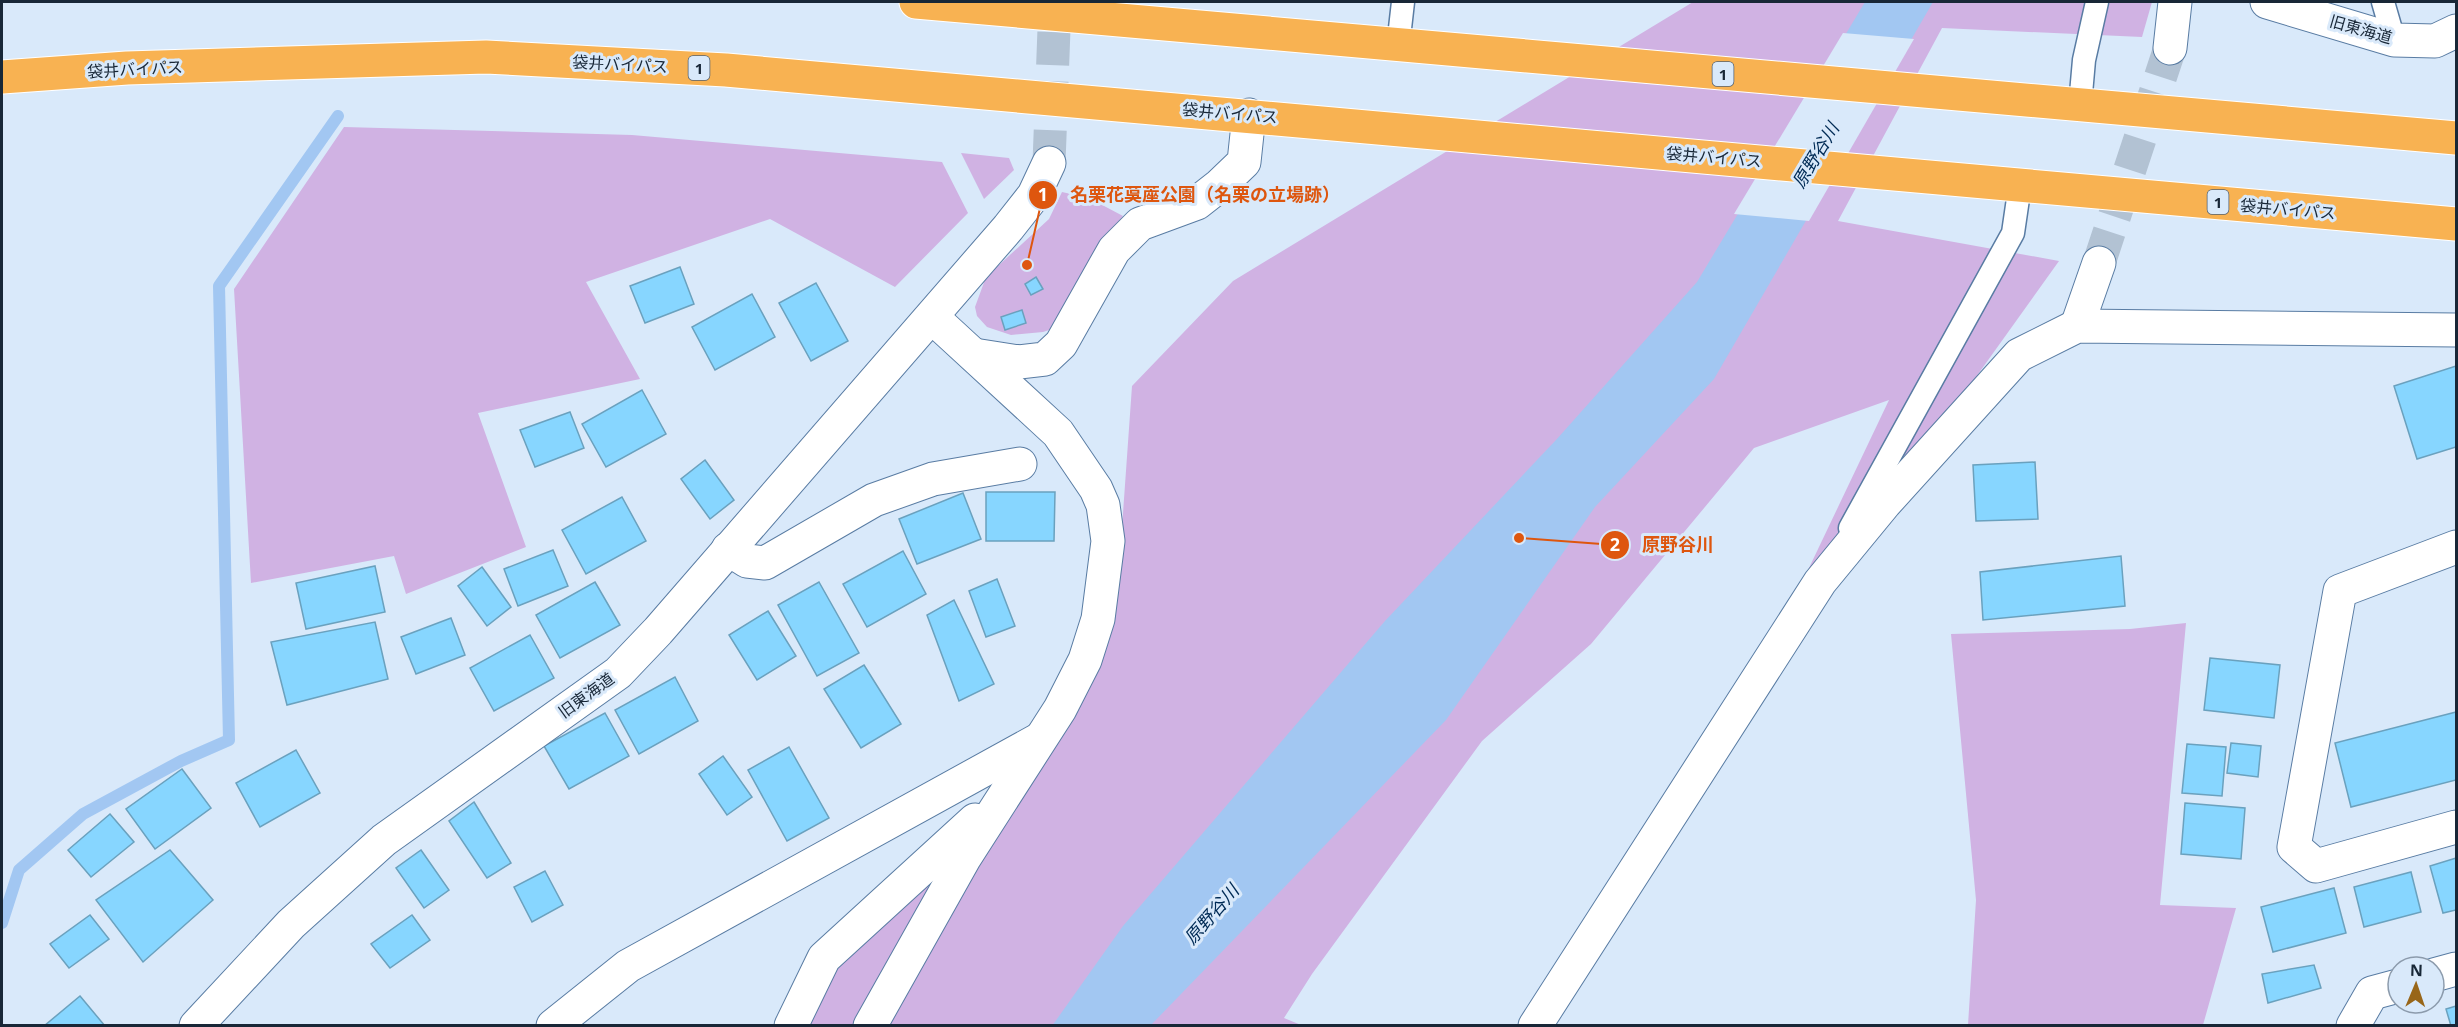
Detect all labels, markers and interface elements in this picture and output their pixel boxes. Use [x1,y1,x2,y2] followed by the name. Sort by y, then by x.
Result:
[2327,10,2395,48] street label: 旧東海道
[572,51,668,77] street label: 袋井バイパス
[87,56,183,82] street label: 袋井バイパス
[688,56,710,80] road number: 1
[1712,62,1734,86] road number: 1
[1181,98,1279,128] street label: 袋井バイパス
[1786,116,1845,192] water label: 原野谷川
[1665,142,1763,172] street label: 袋井バイパス
[1028,177,1352,213] callout: 名栗花茣蓙公園（名栗の立場跡）
[1038,182,1048,206] text: 1
[1070,182,1340,206] text: 名栗花茣蓙公園（名栗の立場跡）
[2208,190,2228,214] road number: 1
[2239,194,2337,224] street label: 袋井バイパス
[1600,527,1726,563] callout: 原野谷川
[1610,532,1620,556] text: 2
[1642,532,1714,556] text: 原野谷川
[554,667,618,723] street label: 旧東海道
[1178,877,1245,949] water label: 原野谷川
[2386,955,2446,1015] north arrow
[2410,959,2423,981] text: N

